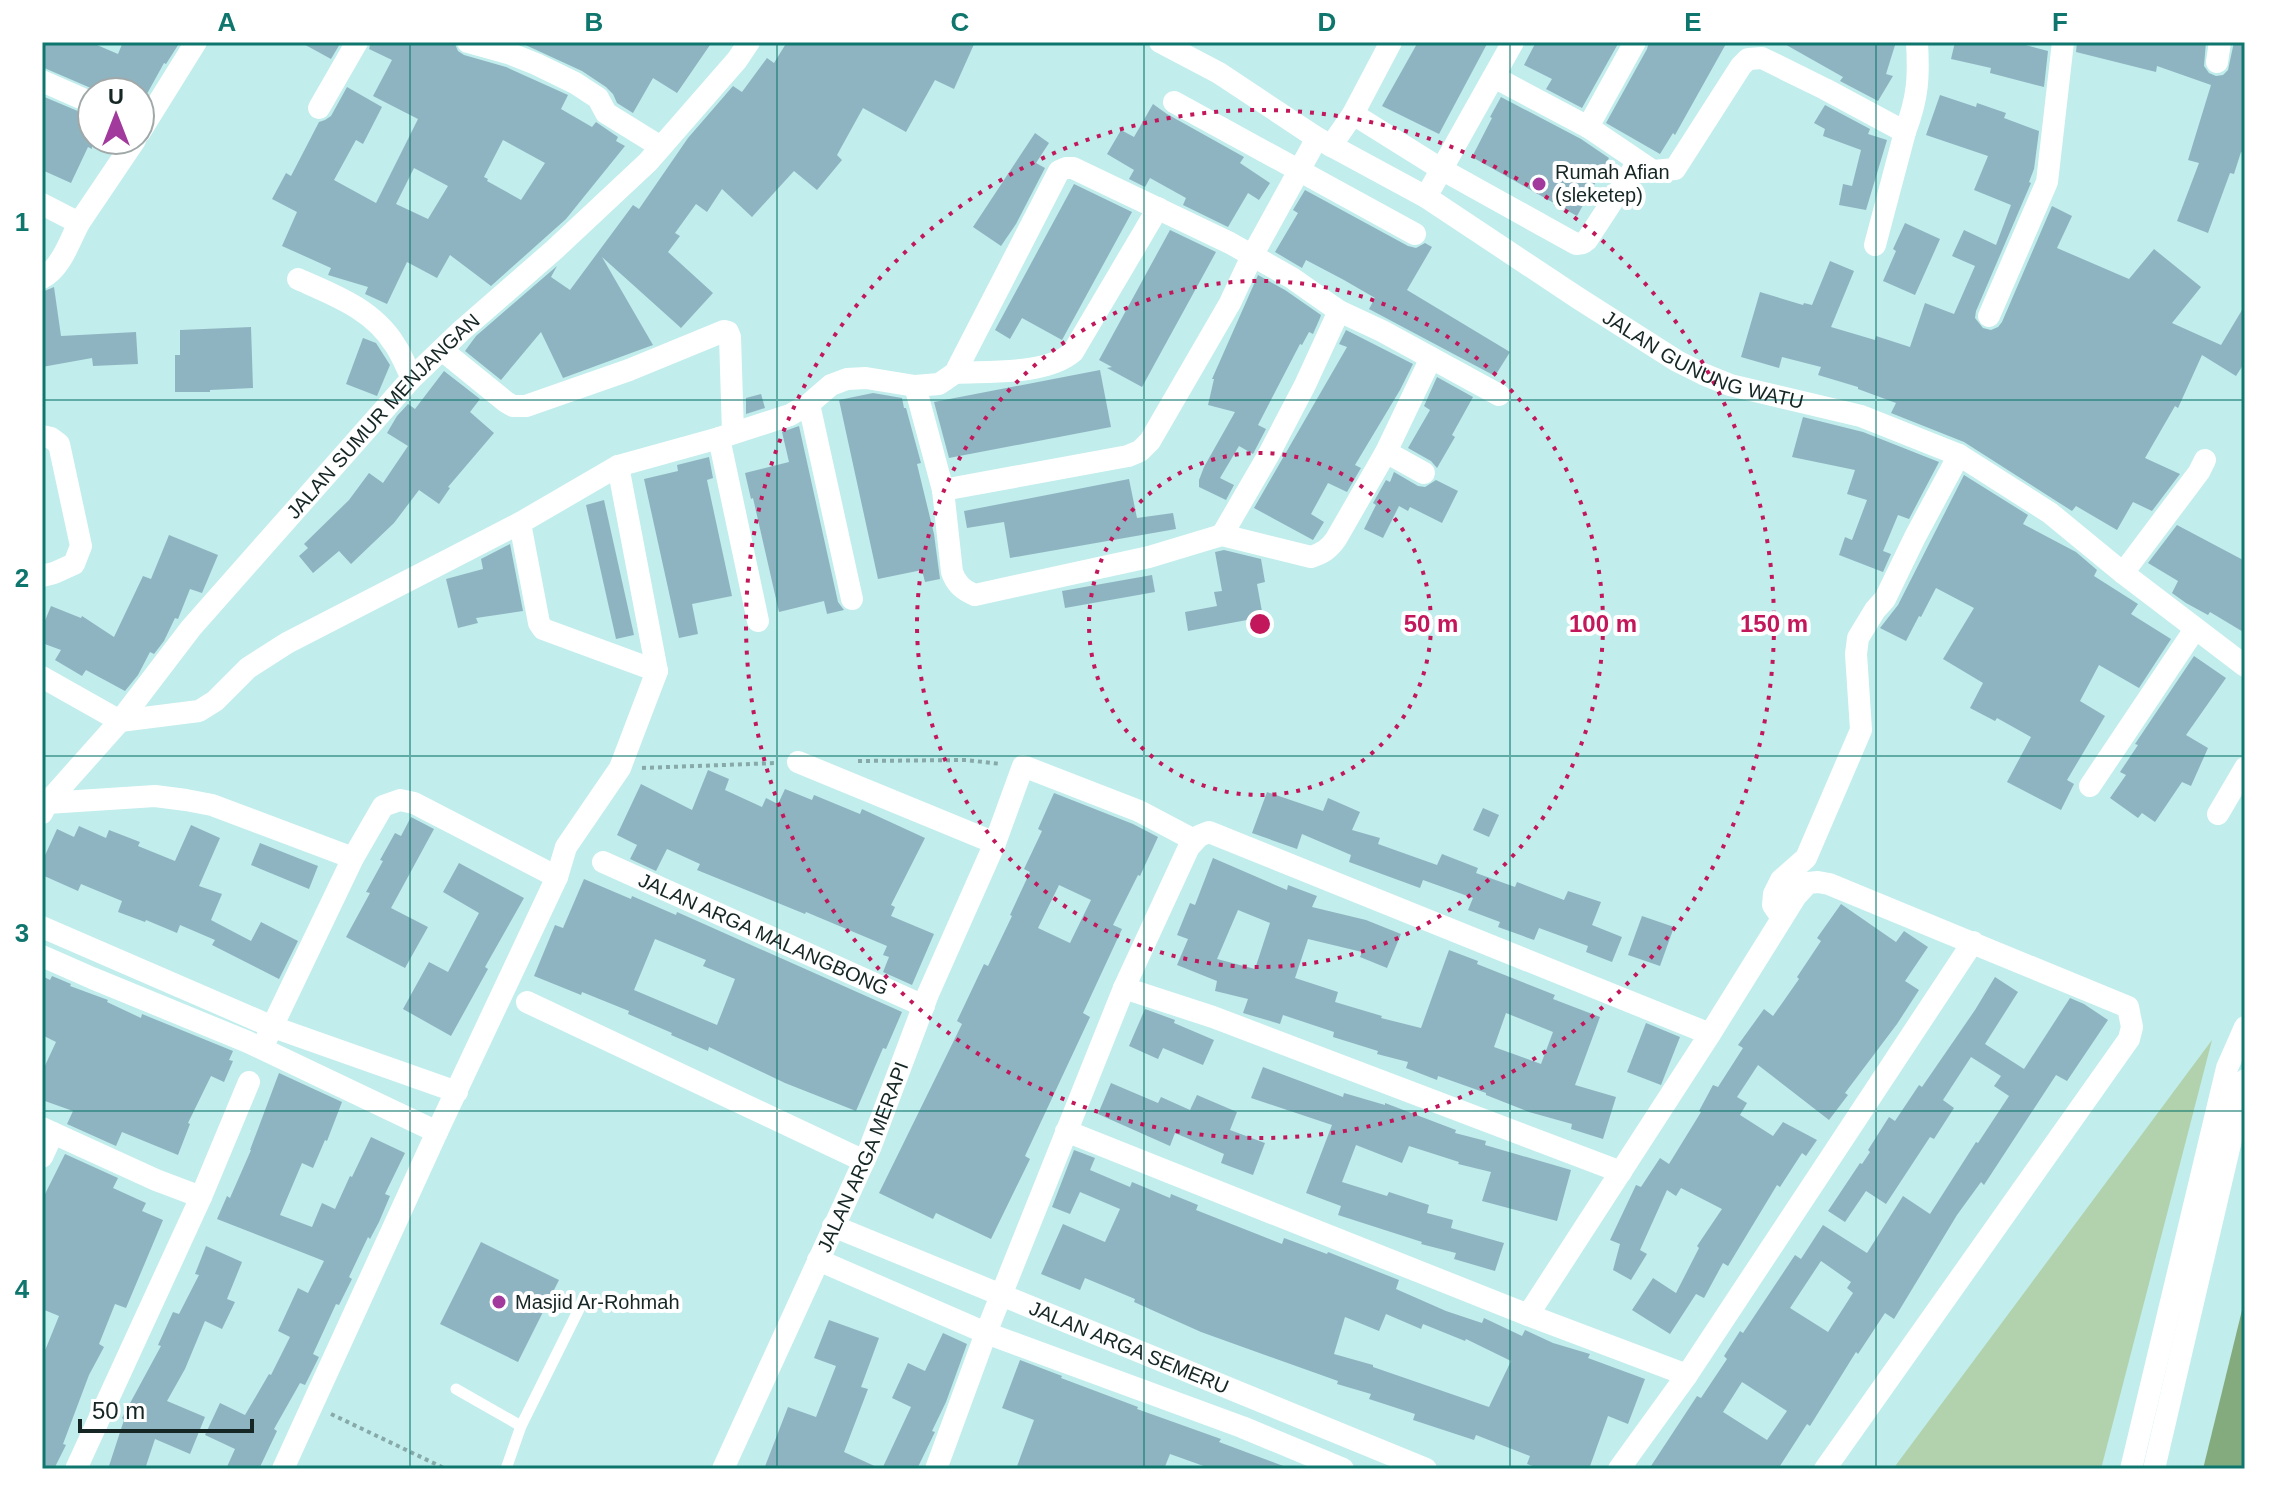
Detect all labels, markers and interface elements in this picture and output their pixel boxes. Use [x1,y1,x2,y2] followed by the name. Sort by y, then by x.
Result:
[218,7,237,37] text: A
[585,7,603,37] text: B
[951,7,970,37] text: C
[1318,7,1336,37] text: D
[1684,7,1702,37] text: E
[2052,7,2068,37] text: F
[76,76,156,156] north arrow
[108,84,124,109] text: U
[1555,161,1670,206] place label: Rumah Afian (sleketep)
[1530,175,1548,193] marker: Rumah Afian (sleketep)
[15,207,29,237] text: 1
[1599,306,1806,413] street label: JALAN GUNUNG WATU
[282,309,484,523] street label: JALAN SUMUR MENJANGAN
[15,563,29,593] text: 2
[1246,610,1274,638] centre of rings
[1404,610,1458,637] text: 50 m
[1569,610,1637,637] text: 100 m
[1740,610,1808,637] text: 150 m
[635,868,892,1000] street label: JALAN ARGA MALANGBONG
[15,918,29,948] text: 3
[813,1059,912,1256] street label: JALAN ARGA MERAPI
[15,1274,30,1304] text: 4
[515,1291,680,1313] place label: Masjid Ar-Rohmah
[490,1293,508,1311] marker: Masjid Ar-Rohmah
[1026,1297,1232,1398] street label: JALAN ARGA SEMERU
[80,1383,252,1433] scale bar
[92,1397,145,1424] text: 50 m

